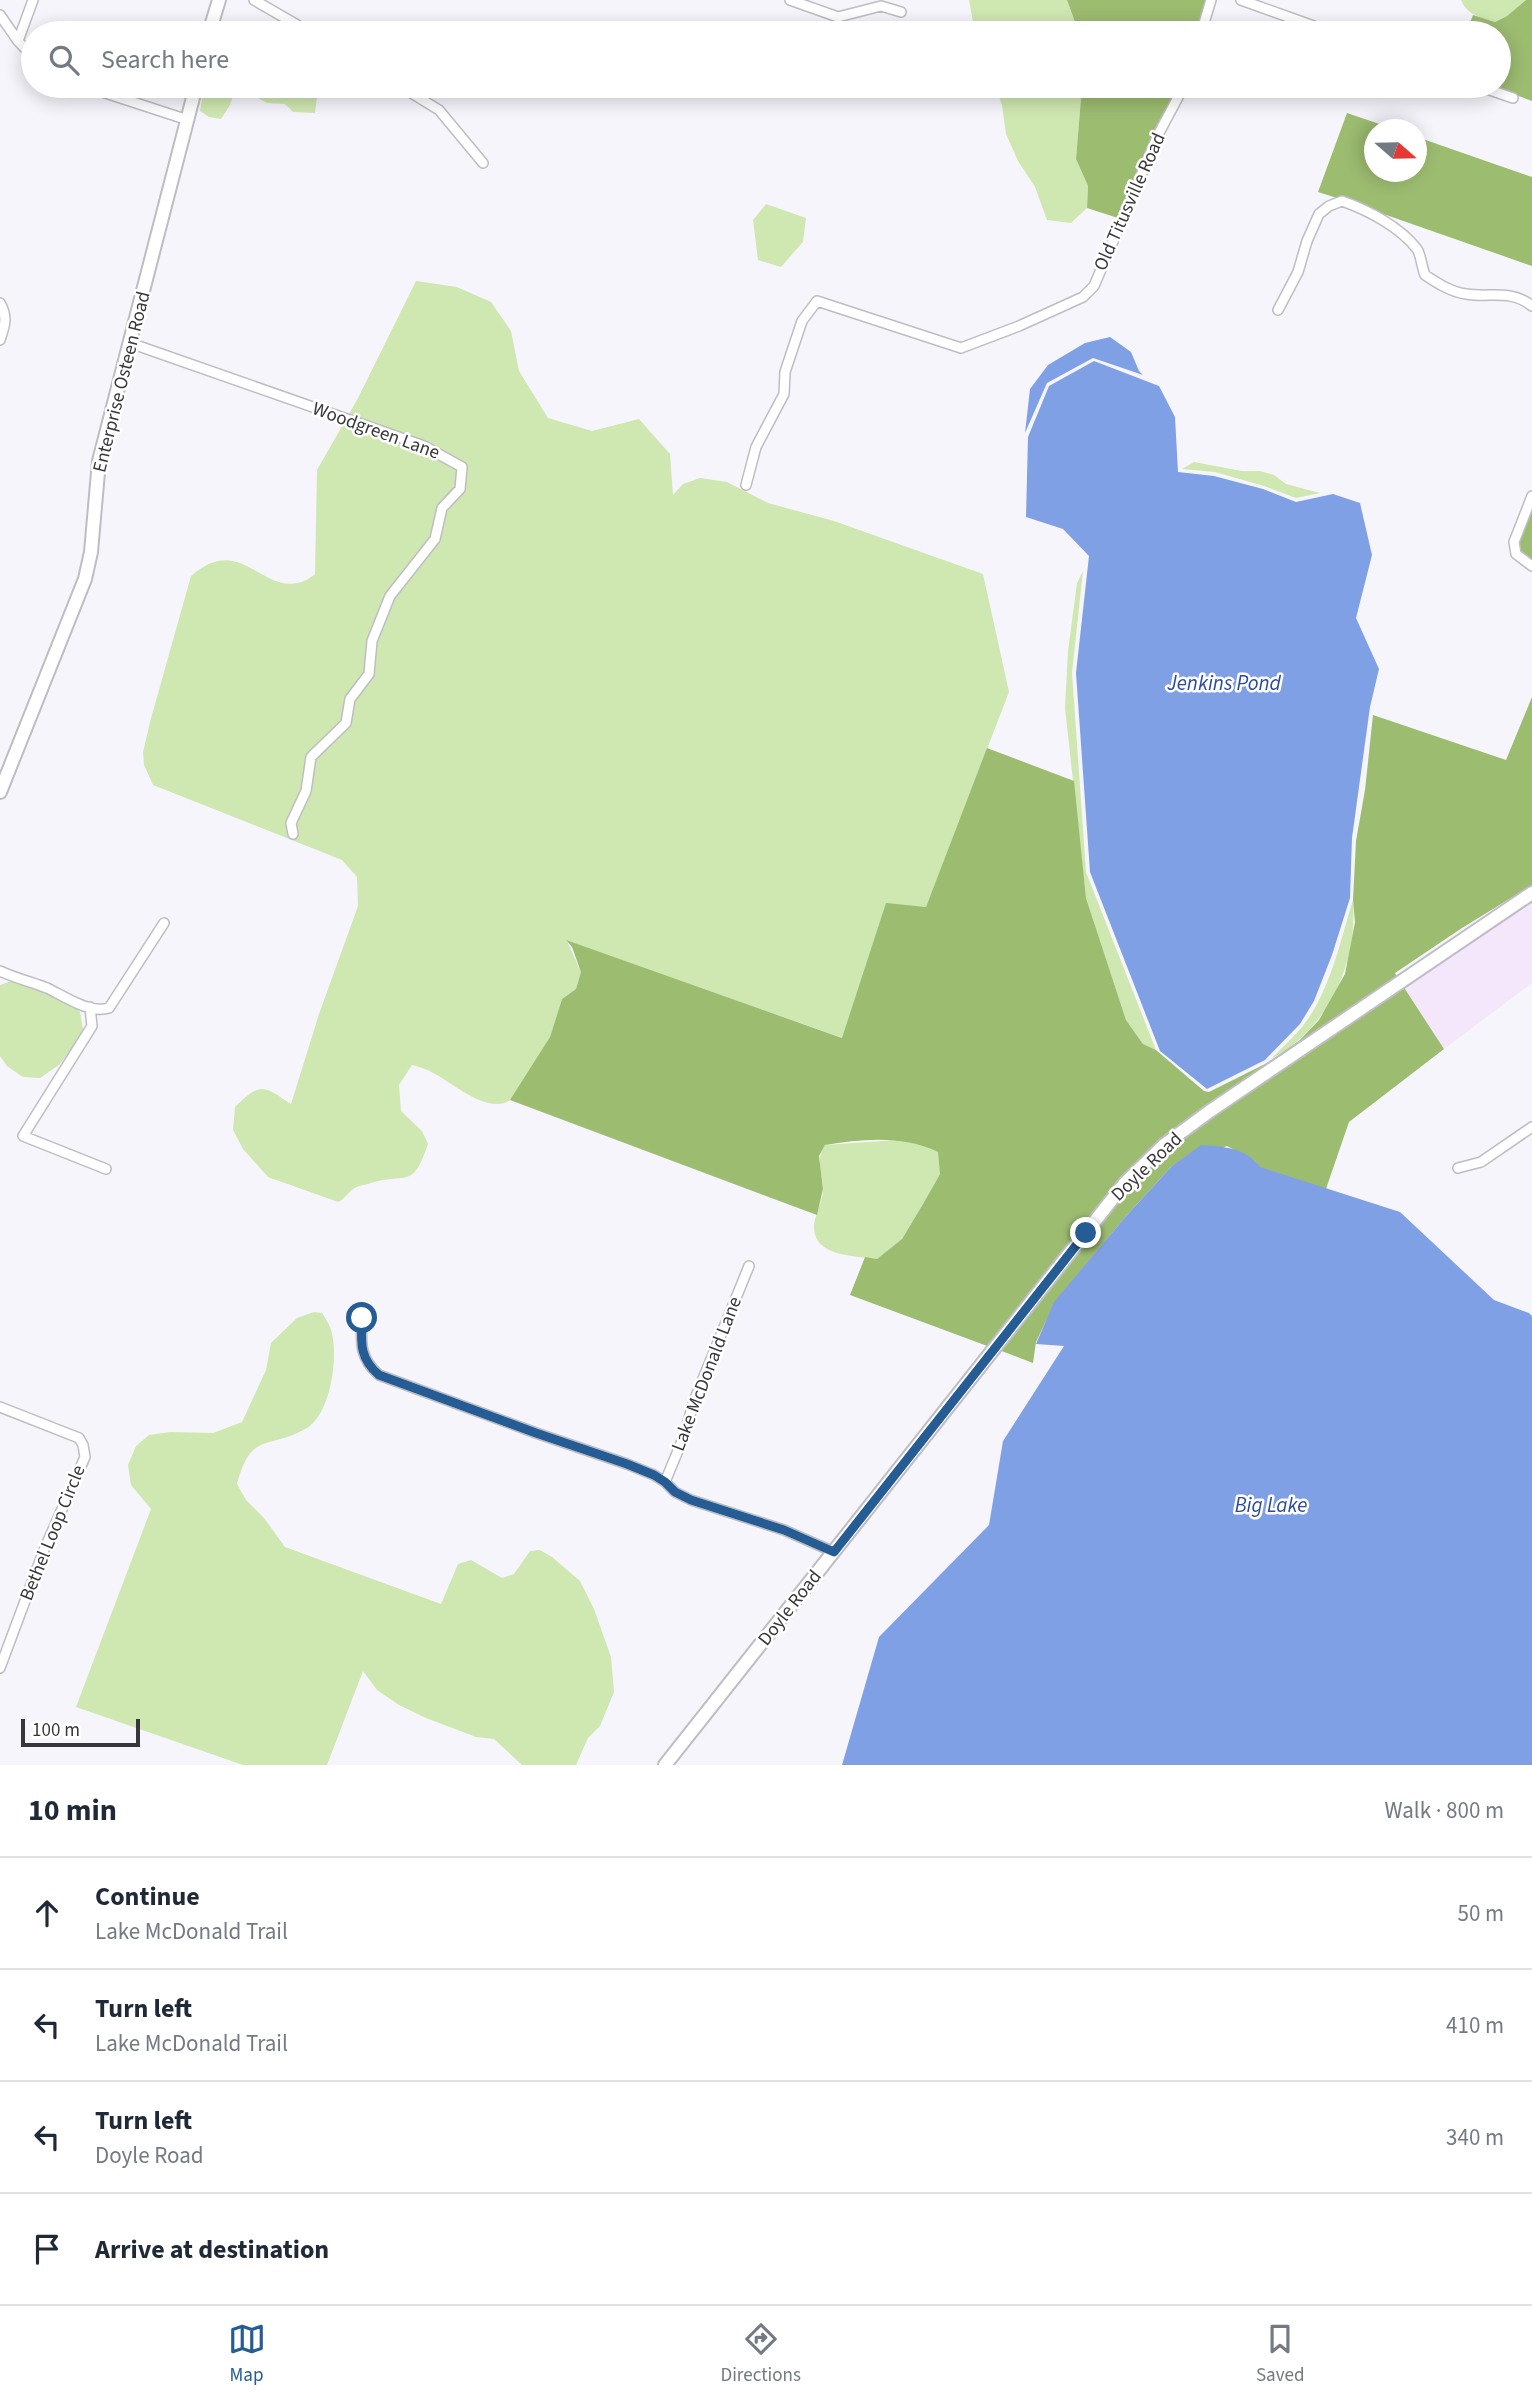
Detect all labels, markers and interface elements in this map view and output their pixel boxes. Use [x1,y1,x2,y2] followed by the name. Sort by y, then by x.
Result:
[21,21,1511,98] search box
[45,41,83,79] icon: search
[101,41,229,78] text: Search here
[1364,119,1427,182] north arrow
[1087,129,1173,275] street label: Old Titusville Road
[86,289,158,475] street label: Enterprise Osteen Road
[309,395,443,467] street label: Woodgreen Lane
[1166,668,1282,698] water label: Jenkins Pond
[1105,1126,1189,1208] street label: Doyle Road
[1070,1217,1101,1248] route end
[665,1293,749,1455] street label: Lake McDonald Lane
[346,1302,377,1333] route start
[14,1461,92,1605] street label: Bethel Loop Circle
[1235,1490,1307,1520] water label: Big Lake
[752,1564,828,1652] street label: Doyle Road
[21,1716,140,1748] scale bar
[32,1717,80,1744] text: 100 m
[28,1789,117,1832] text: 10 min
[1385,1794,1504,1827] text: Walk · 800 m
[95,1878,200,1915] text: Continue
[28,1894,66,1932] icon: ahead
[1457,1897,1504,1930] text: 50 m
[95,1915,288,1948] text: Lake McDonald Trail
[95,1990,192,2027] text: Turn left
[28,2006,66,2044] icon: left
[1446,2009,1504,2042] text: 410 m
[95,2027,288,2060] text: Lake McDonald Trail
[95,2102,192,2139] text: Turn left
[28,2118,66,2156] icon: left
[1446,2121,1504,2154] text: 340 m
[95,2139,204,2172] text: Doyle Road
[28,2230,66,2268] icon: arrive
[95,2231,329,2268] text: Arrive at destination
[228,2320,266,2389] tab: Map
[721,2320,801,2389] tab: Directions
[1256,2320,1304,2389] tab: Saved

